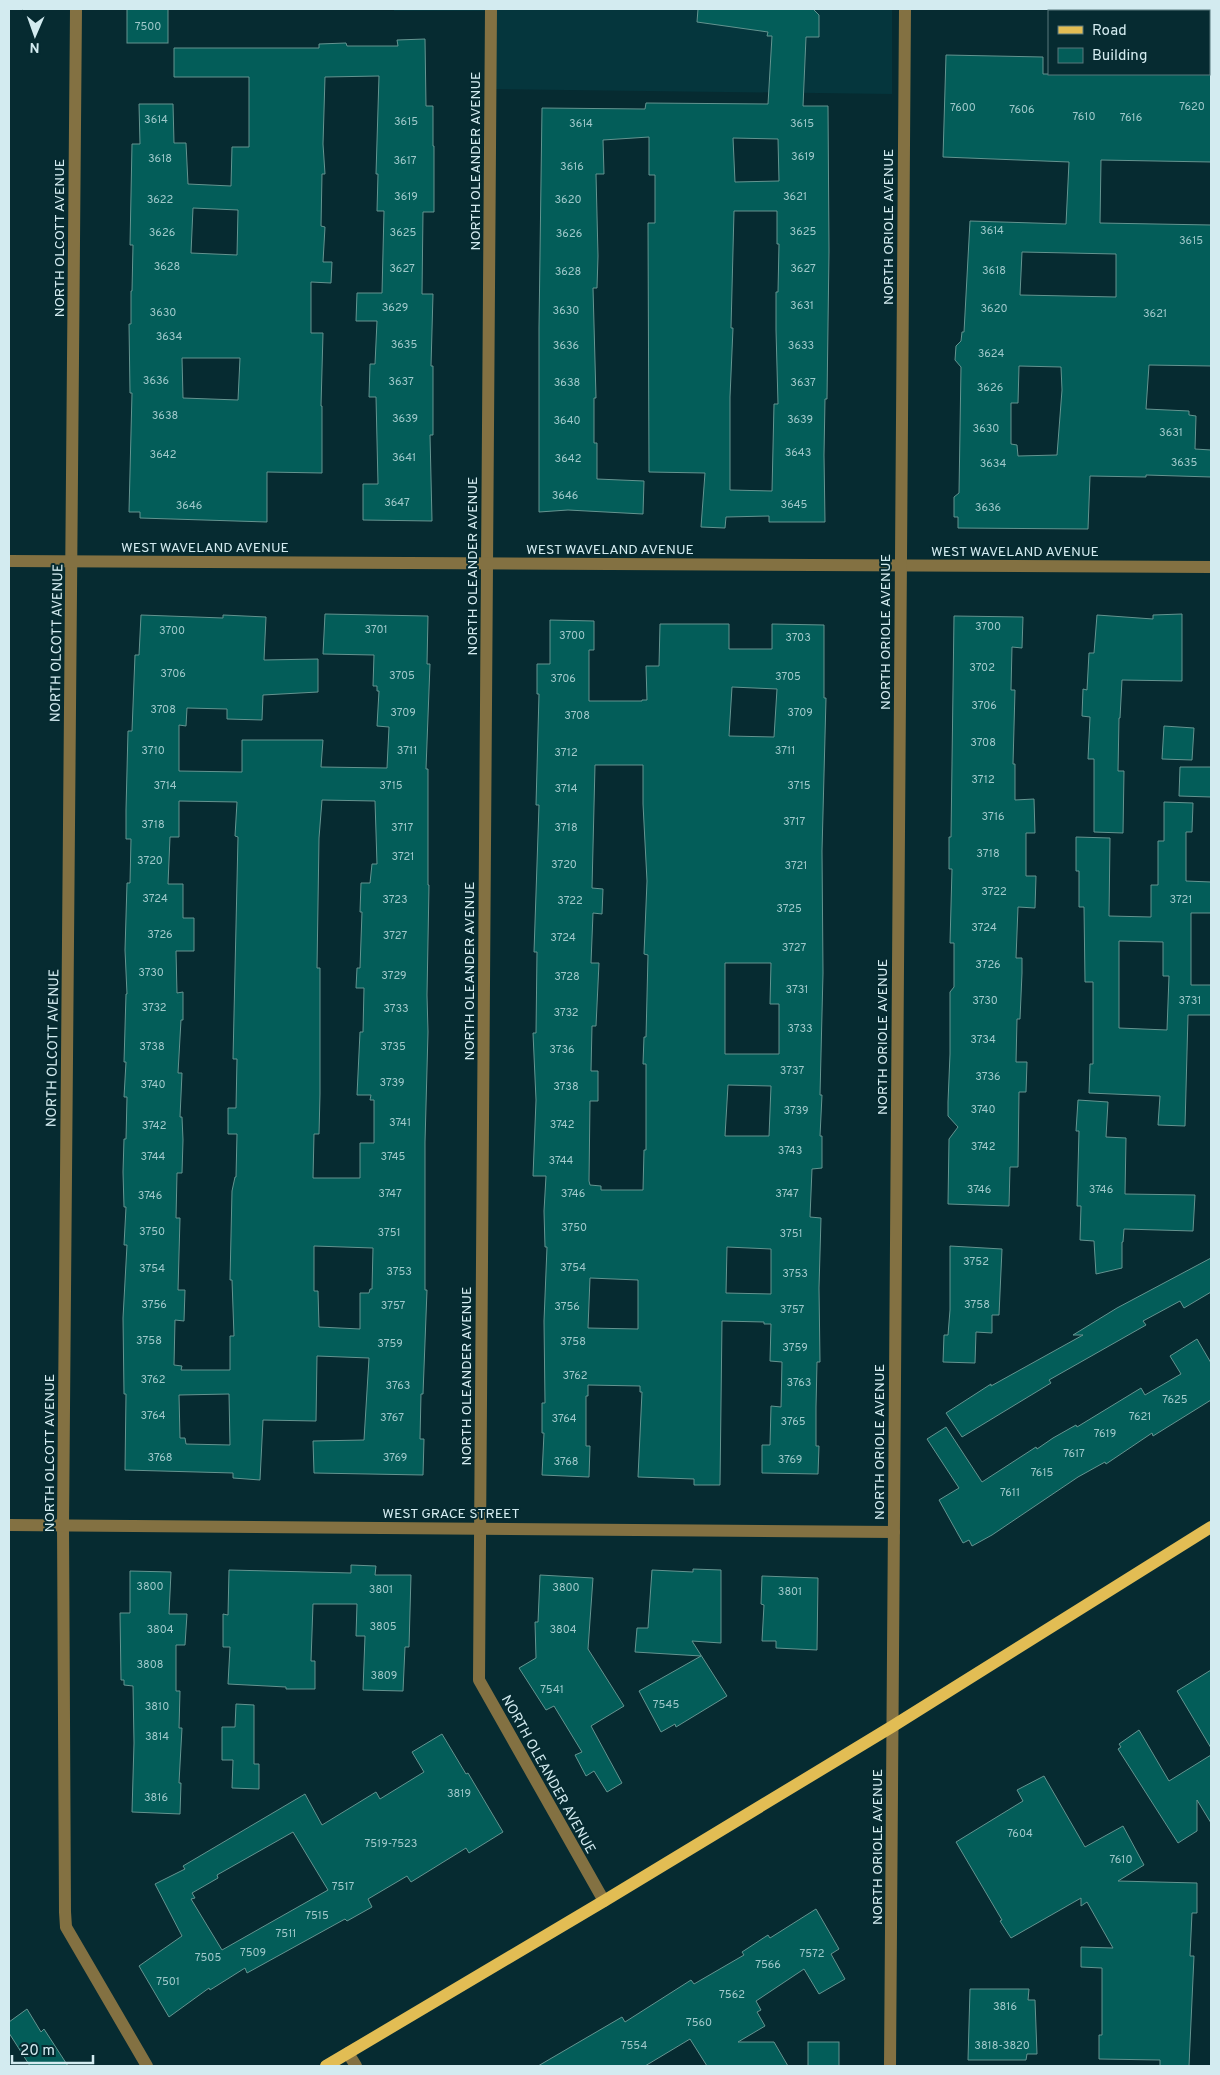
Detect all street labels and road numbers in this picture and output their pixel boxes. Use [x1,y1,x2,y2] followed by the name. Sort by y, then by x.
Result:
[468,72,485,250] street label: NORTH OLEANDER AVENUE
[881,149,898,305] street label: NORTH ORIOLE AVENUE
[52,159,69,317] street label: NORTH OLCOTT AVENUE
[465,477,482,655] street label: NORTH OLEANDER AVENUE
[121,540,289,557] street label: WEST WAVELAND AVENUE
[526,542,694,559] street label: WEST WAVELAND AVENUE
[931,544,1099,561] street label: WEST WAVELAND AVENUE
[878,554,895,710] street label: NORTH ORIOLE AVENUE
[48,564,67,722] street label: NORTH OLCOTT AVENUE
[462,882,479,1060] street label: NORTH OLEANDER AVENUE
[875,959,892,1115] street label: NORTH ORIOLE AVENUE
[44,969,63,1127] street label: NORTH OLCOTT AVENUE
[459,1287,476,1465] street label: NORTH OLEANDER AVENUE
[872,1364,889,1520] street label: NORTH ORIOLE AVENUE
[42,1374,59,1532] street label: NORTH OLCOTT AVENUE
[382,1506,520,1523] street label: WEST GRACE STREET
[497,1692,598,1857] street label: NORTH OLEANDER AVENUE
[870,1769,887,1925] street label: NORTH ORIOLE AVENUE

